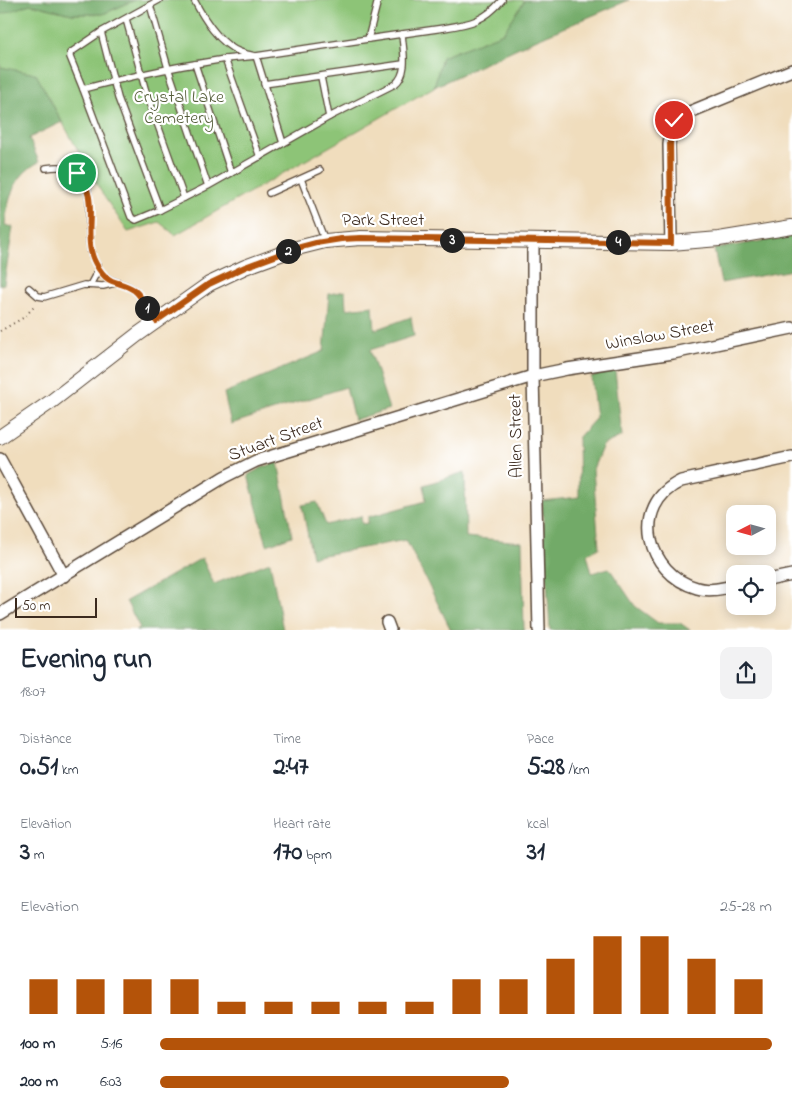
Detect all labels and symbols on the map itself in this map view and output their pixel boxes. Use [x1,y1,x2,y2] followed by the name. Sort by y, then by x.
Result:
[134,85,225,132] park label: Crystal Lake Cemetery
[653,99,695,141] pin
[56,152,98,194] pin
[342,208,424,234] street label: Park Street
[440,228,464,252] pin: 3
[606,230,630,254] pin: 4
[276,238,300,264] pin: 2
[134,296,160,320] pin: 1
[603,314,717,358] street label: Winslow Street
[503,394,531,478] street label: Allen Street
[225,411,327,469] street label: Stuart Street
[726,505,776,555] north arrow
[15,595,98,618] scale bar

